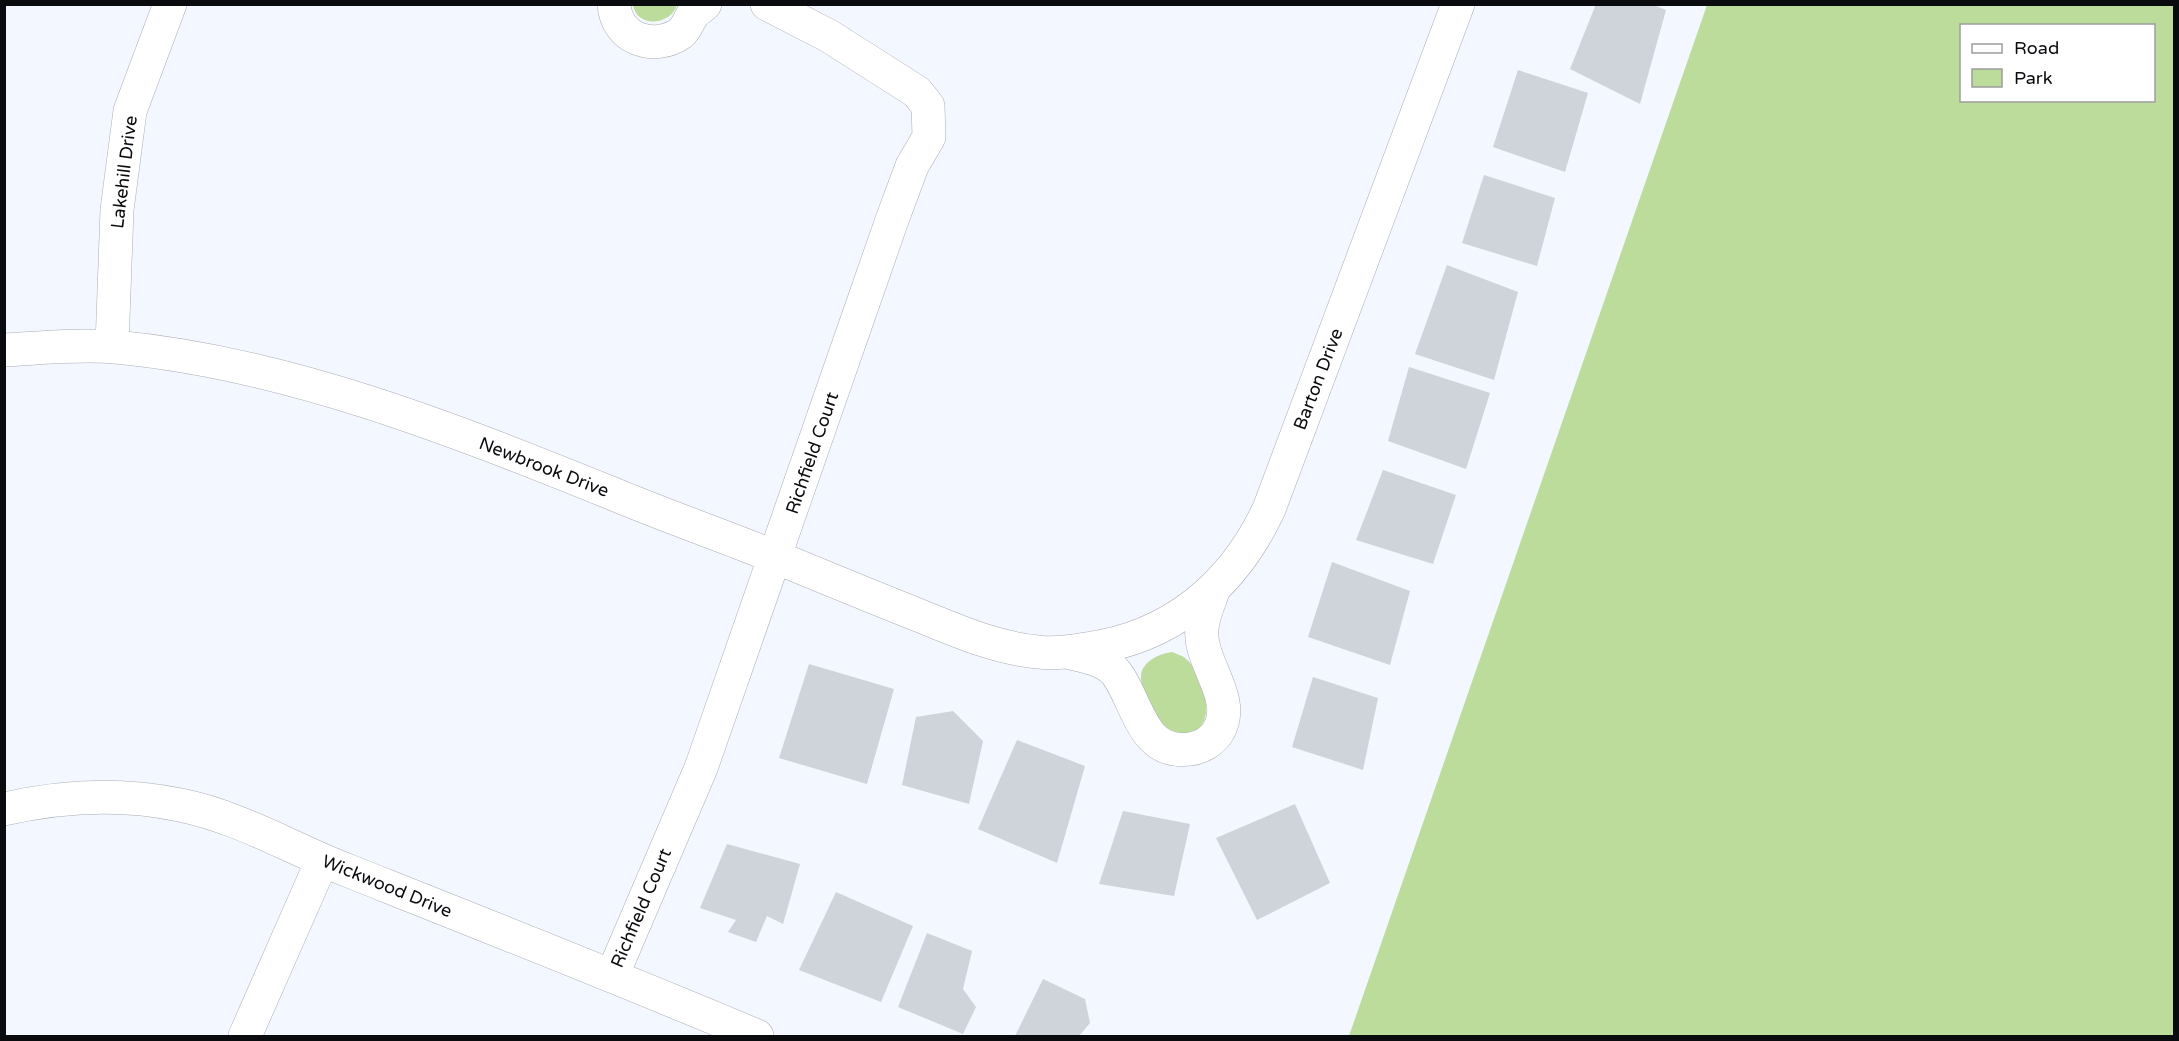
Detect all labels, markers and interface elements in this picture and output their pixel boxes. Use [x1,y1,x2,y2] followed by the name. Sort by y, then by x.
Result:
[1960,24,2155,102] legend
[2014,37,2059,59] text: Road
[2014,67,2053,89] text: Park
[106,114,142,230] street label: Lakehill Drive
[1289,325,1347,433] street label: Barton Drive
[781,389,843,517] street label: Richfield Court
[476,432,612,502] street label: Newbrook Drive
[606,845,676,971] street label: Richfield Court
[319,850,455,922] street label: Wickwood Drive

